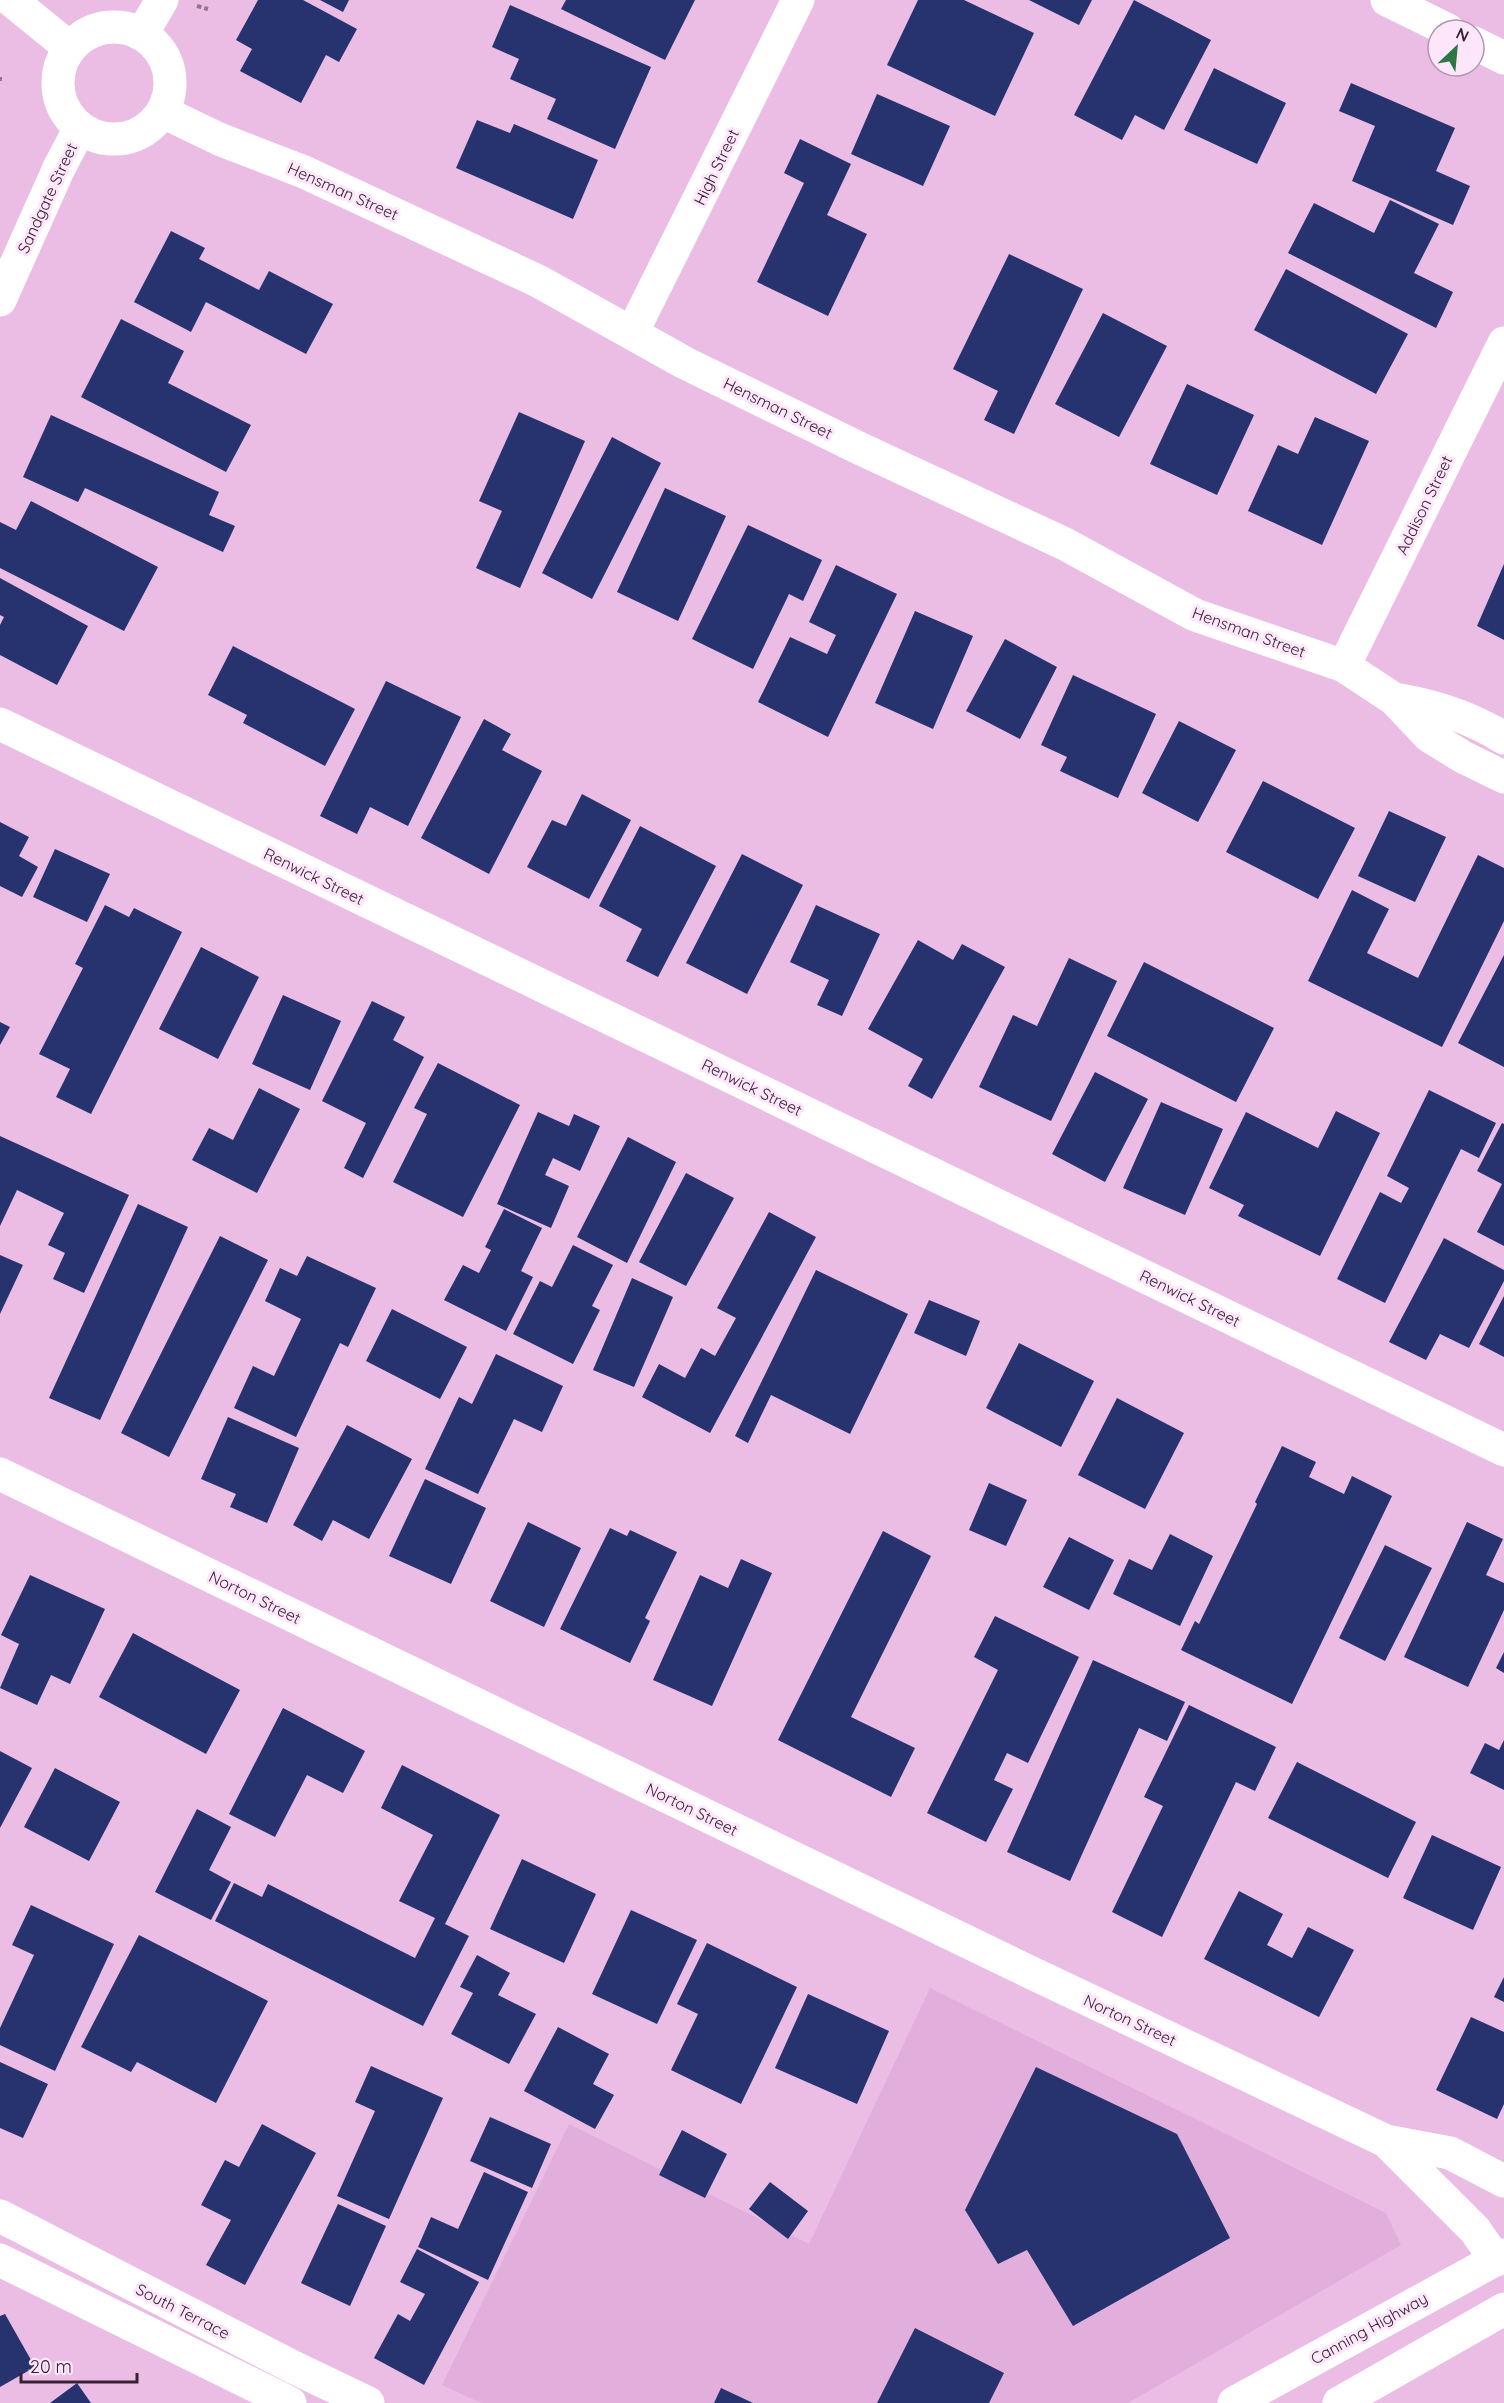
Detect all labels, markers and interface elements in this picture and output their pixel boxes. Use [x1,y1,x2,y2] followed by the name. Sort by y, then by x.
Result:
[1426,18,1486,78] north arrow
[1453,23,1472,46] text: N
[689,126,743,208] street label: High Street
[13,140,81,256] street label: Sandgate Street
[285,158,401,224] street label: Hensman Street
[720,373,836,443] street label: Hensman Street
[1391,452,1457,558] street label: Addison Street
[1190,602,1308,662] street label: Hensman Street
[260,843,368,909] street label: Renwick Street
[698,1054,806,1120] street label: Renwick Street
[1136,1265,1244,1331] street label: Renwick Street
[206,1566,304,1628] street label: Norton Street
[643,1778,741,1840] street label: Norton Street
[1081,1990,1179,2050] street label: Norton Street
[133,2279,233,2343] street label: South Terrace
[1307,2288,1431,2368] street label: Canning Highway
[21,2346,136,2384] scale bar
[30,2355,72,2378] text: 20 m

